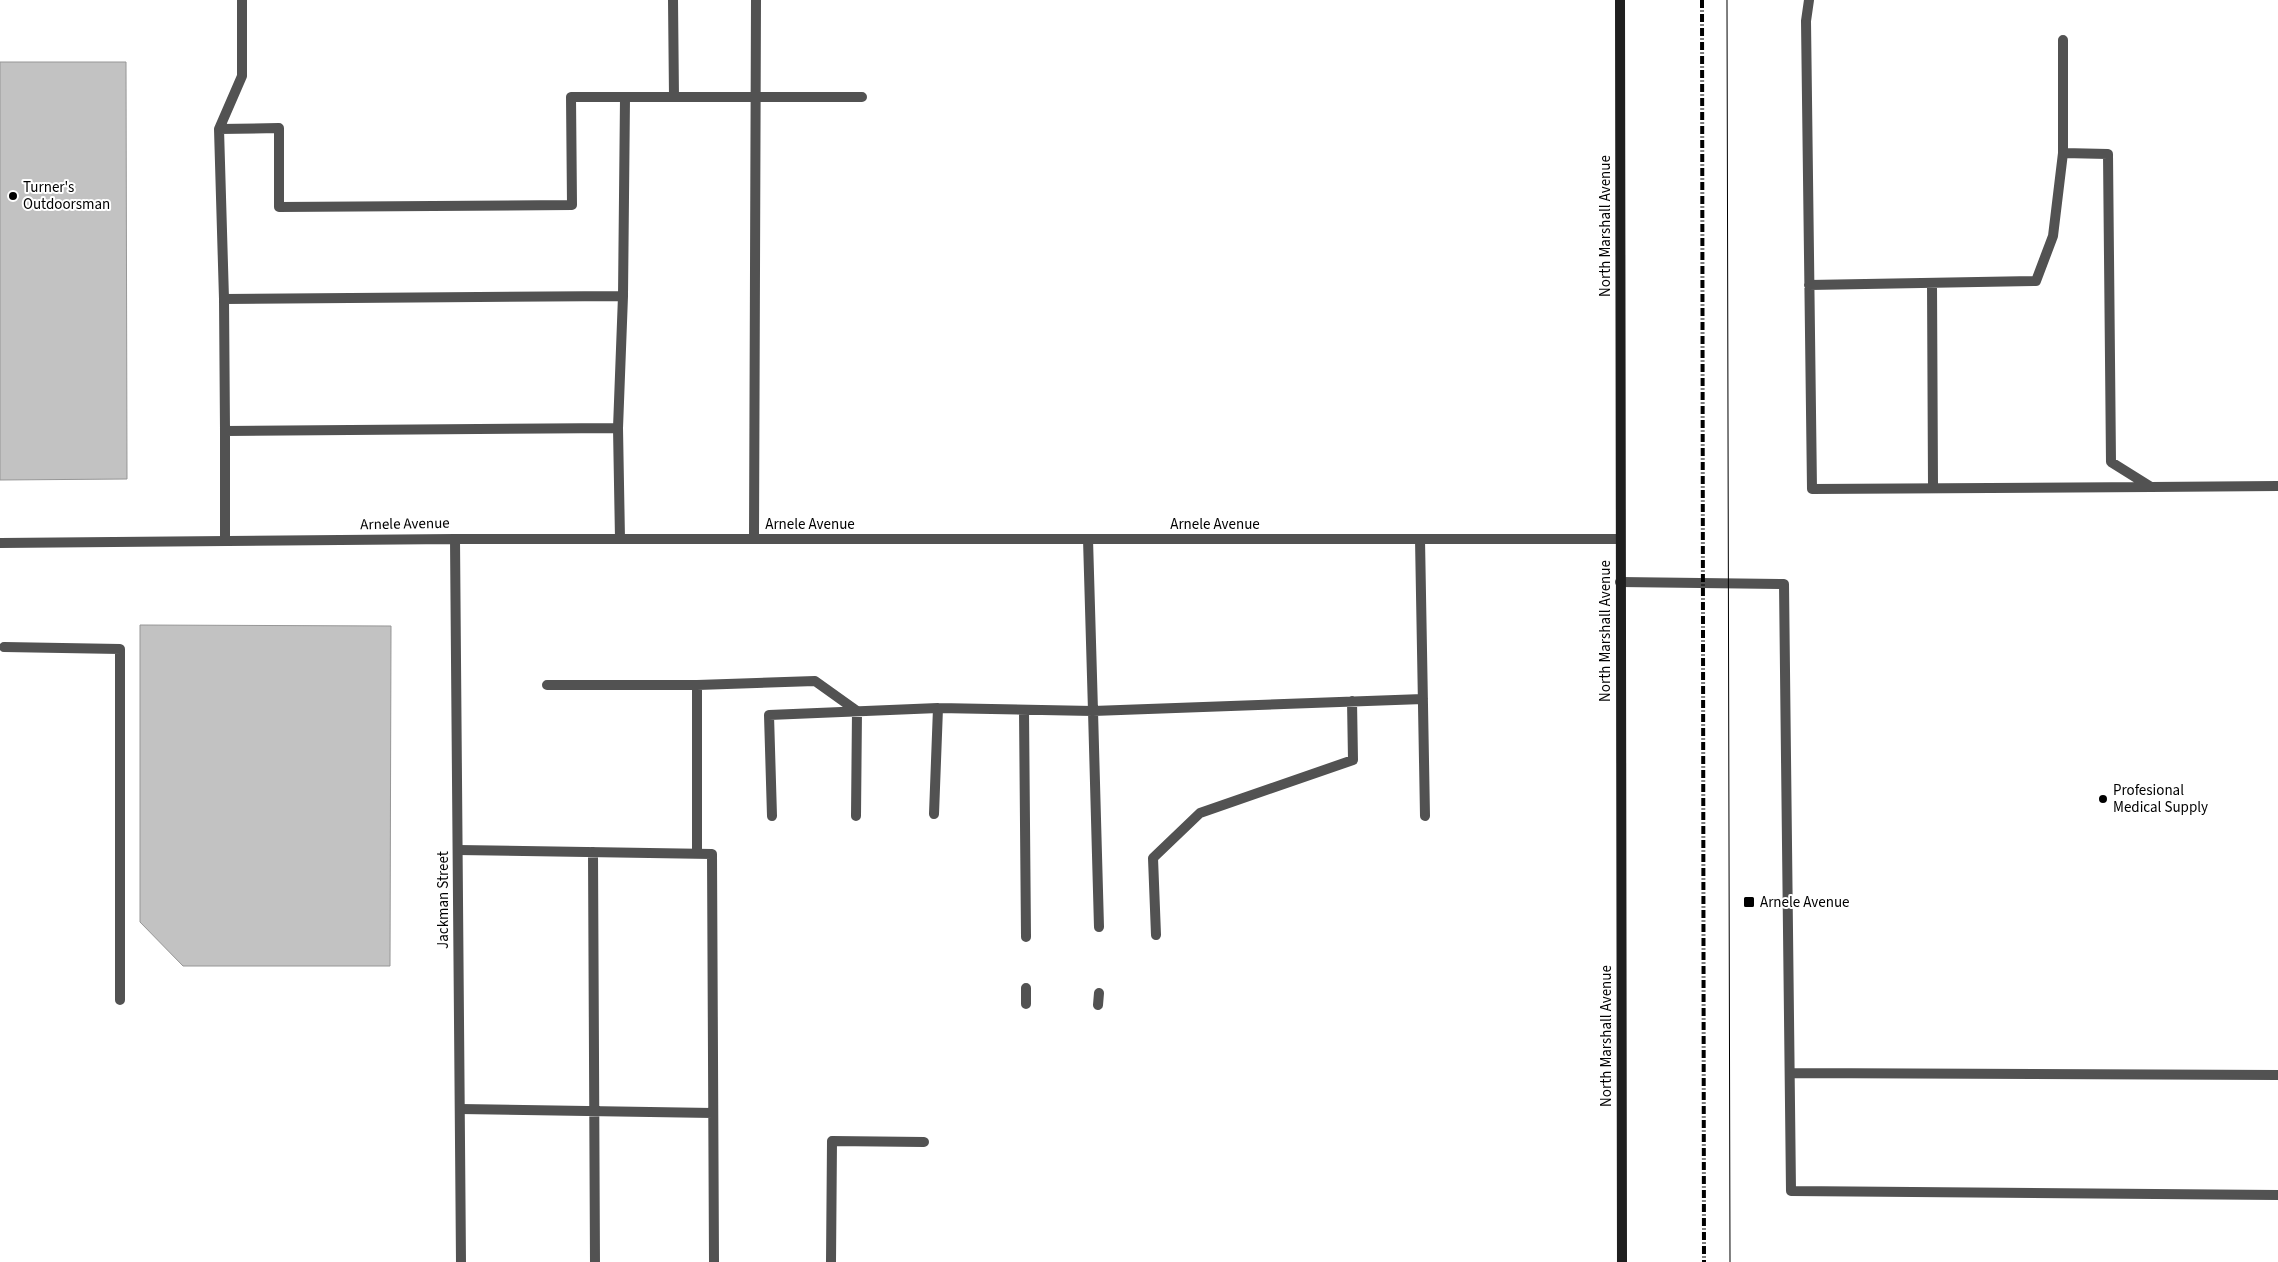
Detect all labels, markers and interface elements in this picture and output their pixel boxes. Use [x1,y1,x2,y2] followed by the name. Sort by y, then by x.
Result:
[1595,155,1616,297] street label: North Marshall Avenue
[23,177,110,215] place label: Turner's Outdoorsman
[7,190,19,202] marker: Turner's Outdoorsman
[360,513,450,535] street label: Arnele Avenue
[765,514,855,535] street label: Arnele Avenue
[1170,514,1260,535] street label: Arnele Avenue
[1595,560,1616,702] street label: North Marshall Avenue
[2113,780,2208,818] place label: Profesional Medical Supply
[2097,793,2109,805] marker: Profesional Medical Supply
[433,851,454,949] street label: Jackman Street
[1760,892,1850,913] place label: Arnele Avenue
[1742,895,1756,909] marker: Arnele Avenue
[1596,965,1617,1107] street label: North Marshall Avenue

